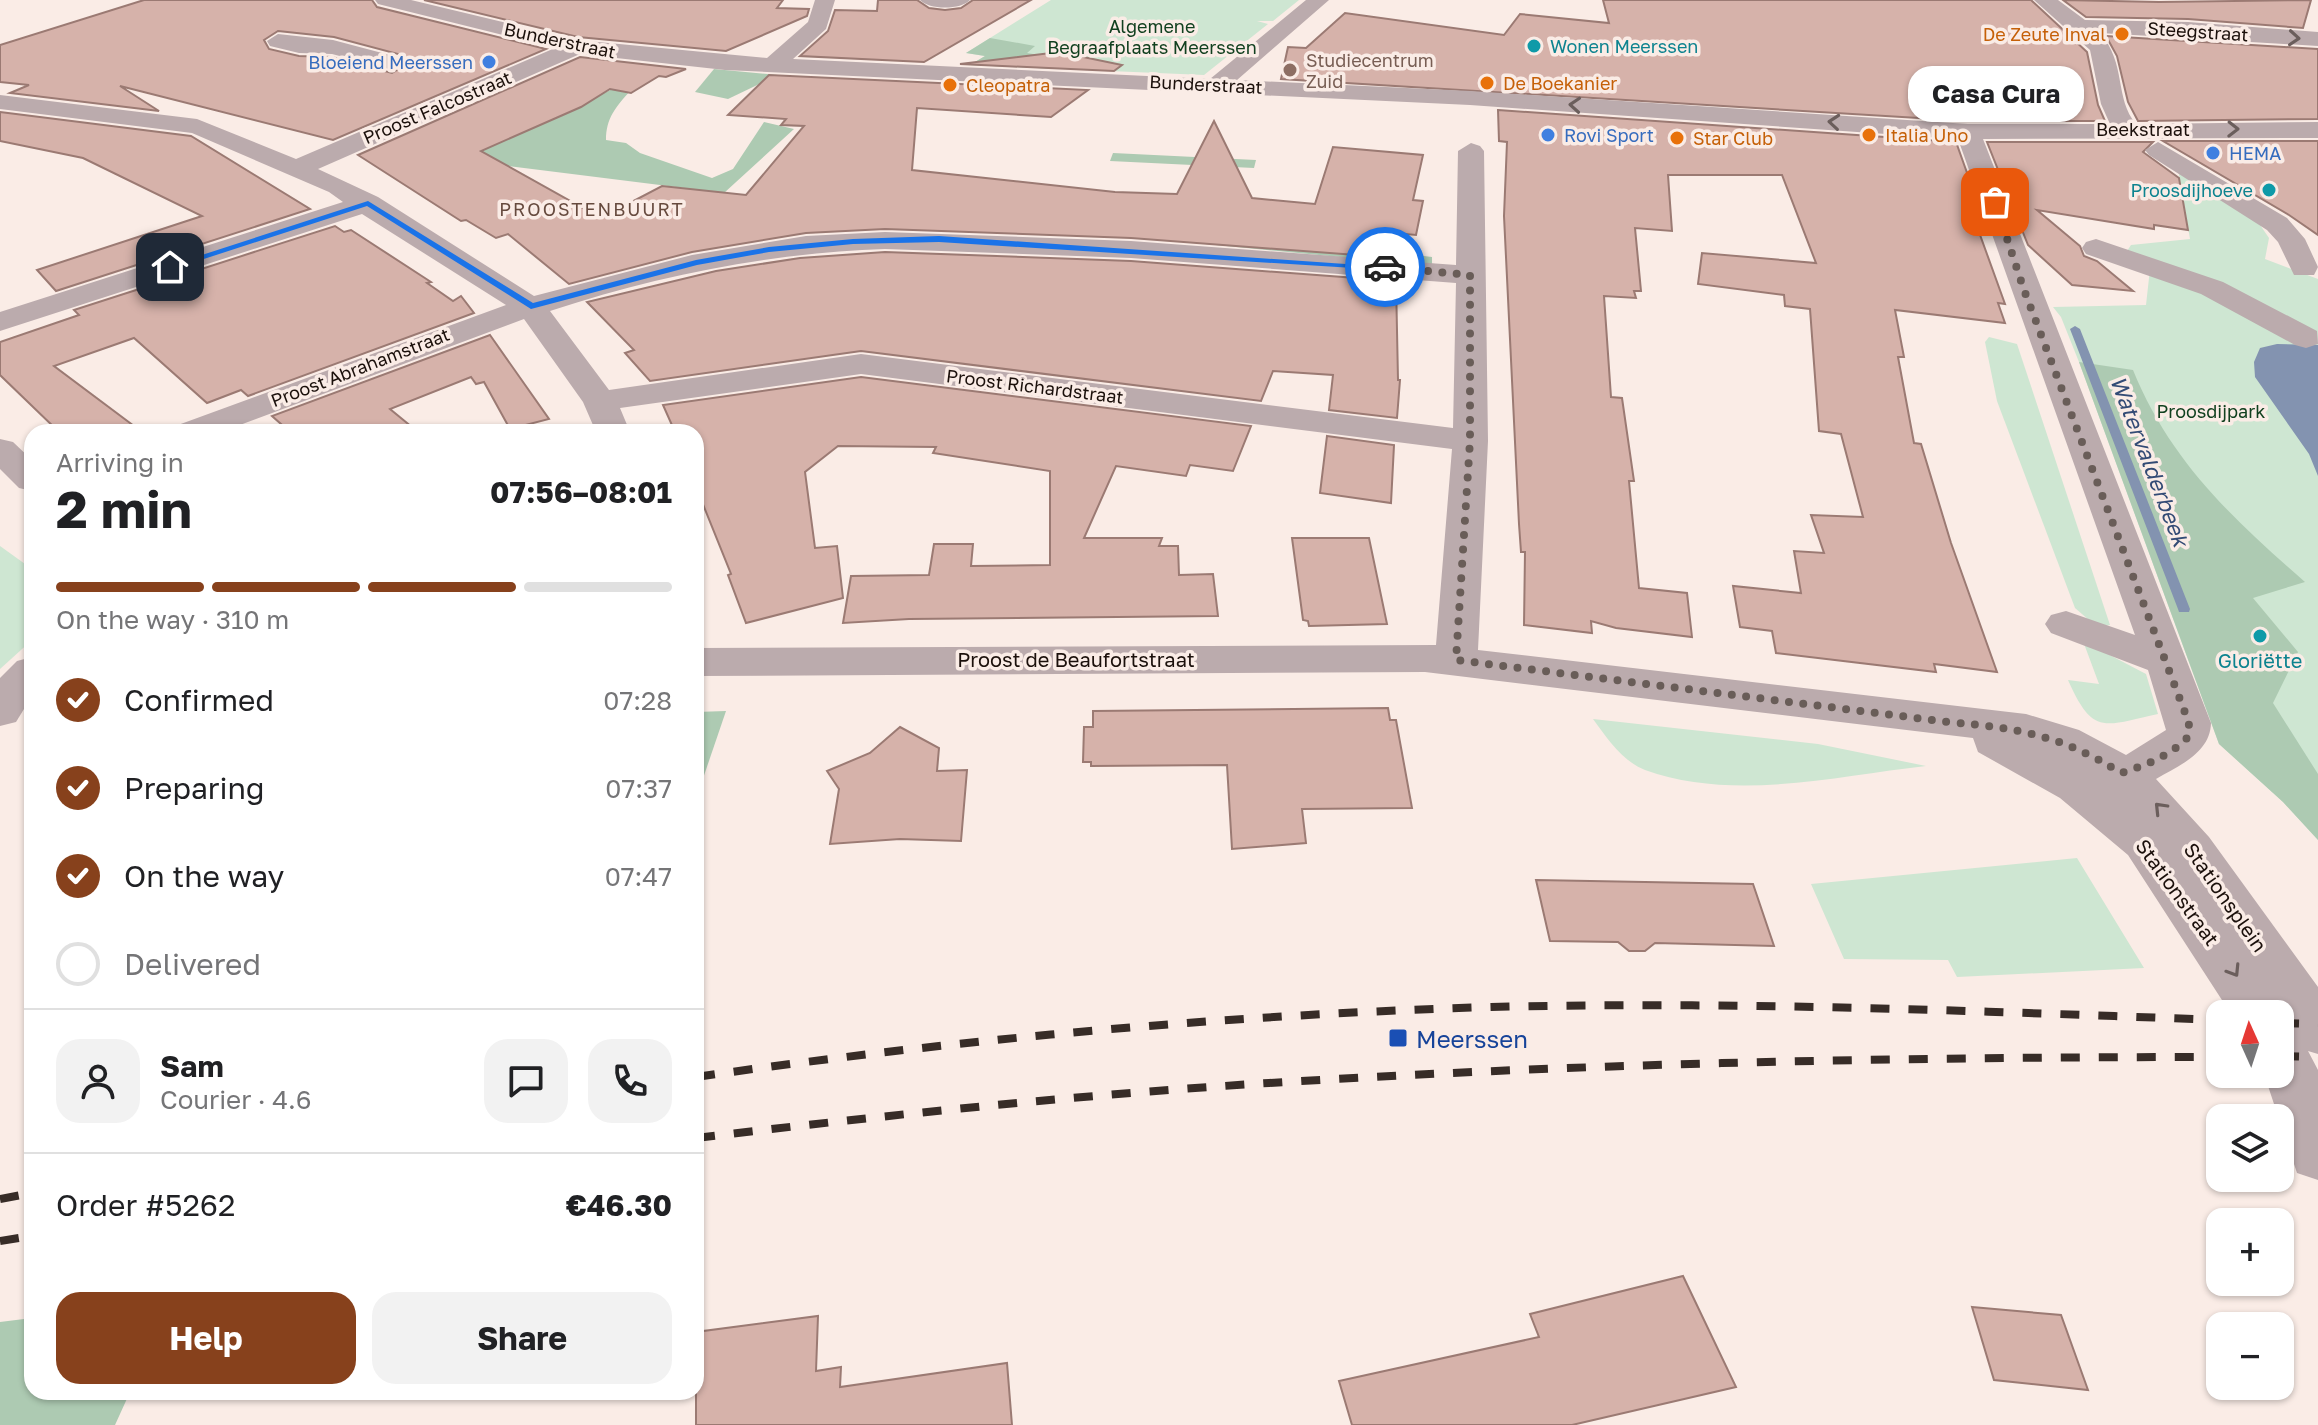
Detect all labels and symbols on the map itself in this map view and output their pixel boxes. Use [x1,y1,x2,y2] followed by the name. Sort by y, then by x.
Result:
[1047,15,1257,58] park label: Algemene Begraafplaats Meerssen
[2147,16,2249,46] street label: Steegstraat
[502,17,618,63] street label: Bunderstraat
[1983,23,2106,45] place label: De Zeute Inval
[2113,25,2131,43] marker: De Zeute Inval
[2288,29,2301,46] one-way arrow
[1550,35,1698,57] place label: Wonen Meerssen
[1525,37,1543,55] marker: Wonen Meerssen
[1306,49,1434,92] place label: Studiecentrum Zuid
[308,51,473,73] place label: Bloeiend Meerssen
[480,53,498,71] marker: Bloeiend Meerssen
[1281,61,1299,79] marker: Studiecentrum Zuid
[359,66,515,148] street label: Proost Falcostraat
[1907,66,2083,122] callout: Casa Cura
[1149,70,1263,98] street label: Bunderstraat
[1503,72,1617,94] place label: De Boekanier
[966,74,1050,96] place label: Cleopatra
[1478,74,1496,92] marker: De Boekanier
[941,76,959,94] marker: Cleopatra
[1568,96,1581,113] one-way arrow
[1827,114,1840,131] one-way arrow
[2096,118,2190,140] street label: Beekstraat
[2227,120,2240,138] one-way arrow
[1564,124,1654,146] place label: Rovi Sport
[1885,124,1968,146] place label: Italia Uno
[1539,126,1557,144] marker: Rovi Sport
[1860,126,1878,144] marker: Italia Uno
[1693,127,1773,149] place label: Star Club
[1668,129,1686,147] marker: Star Club
[2229,142,2281,164] place label: HEMA
[2204,144,2222,162] marker: HEMA
[1961,168,2029,236] pin
[2130,179,2253,201] place label: Proosdijhoeve
[2260,181,2278,199] marker: Proosdijhoeve
[499,198,685,220] district label: PROOSTENBUURT
[1345,227,1425,307] courier
[136,233,204,301] pin
[267,323,453,411] street label: Proost Abrahamstraat
[945,364,1125,408] street label: Proost Richardstraat
[2105,372,2196,552] water label: Watervalderbeek
[2157,400,2265,422] park label: Proosdijpark
[2251,627,2269,645] marker: Gloriëtte
[957,647,1195,671] street label: Proost de Beaufortstraat
[2218,648,2302,672] place label: Gloriëtte
[2155,802,2169,817] one-way arrow
[2131,834,2225,950] street label: Stationstraat
[2180,838,2272,956] street label: Stationsplein
[2224,962,2239,977] one-way arrow
[2206,1000,2294,1088] north arrow
[1416,1024,1528,1053] place label: Meerssen
[1387,1027,1409,1049] marker: Meerssen

